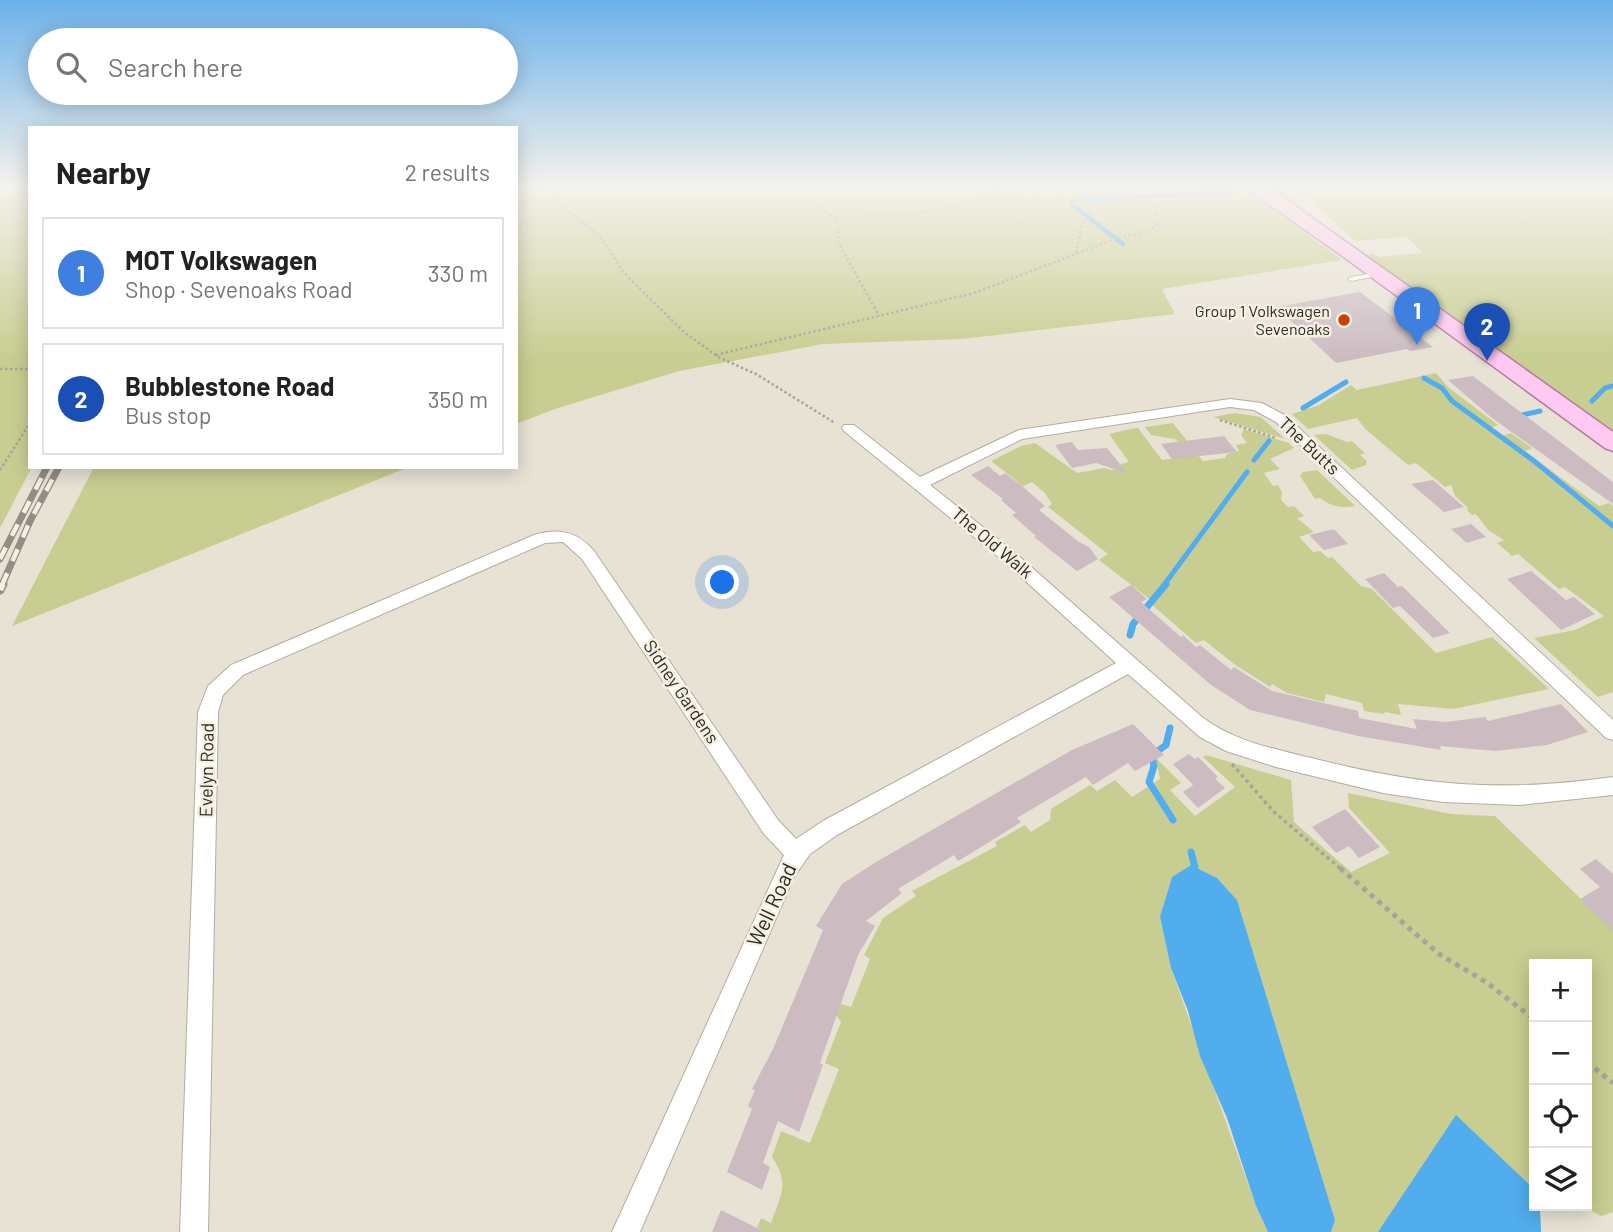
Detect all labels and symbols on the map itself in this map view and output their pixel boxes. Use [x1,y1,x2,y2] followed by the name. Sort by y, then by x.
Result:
[1394,287,1440,345] pin: 1
[1195,301,1330,338] place label: Group 1 Volkswagen Sevenoaks
[1464,303,1510,361] pin: 2
[1336,312,1352,328] marker: Group 1 Volkswagen Sevenoaks
[1275,411,1345,479] street label: The Butts
[948,502,1038,583] street label: The Old Walk
[705,565,739,599] your location
[639,635,725,747] street label: Sidney Gardens
[194,723,218,817] street label: Evelyn Road
[741,859,801,950] street label: Well Road

